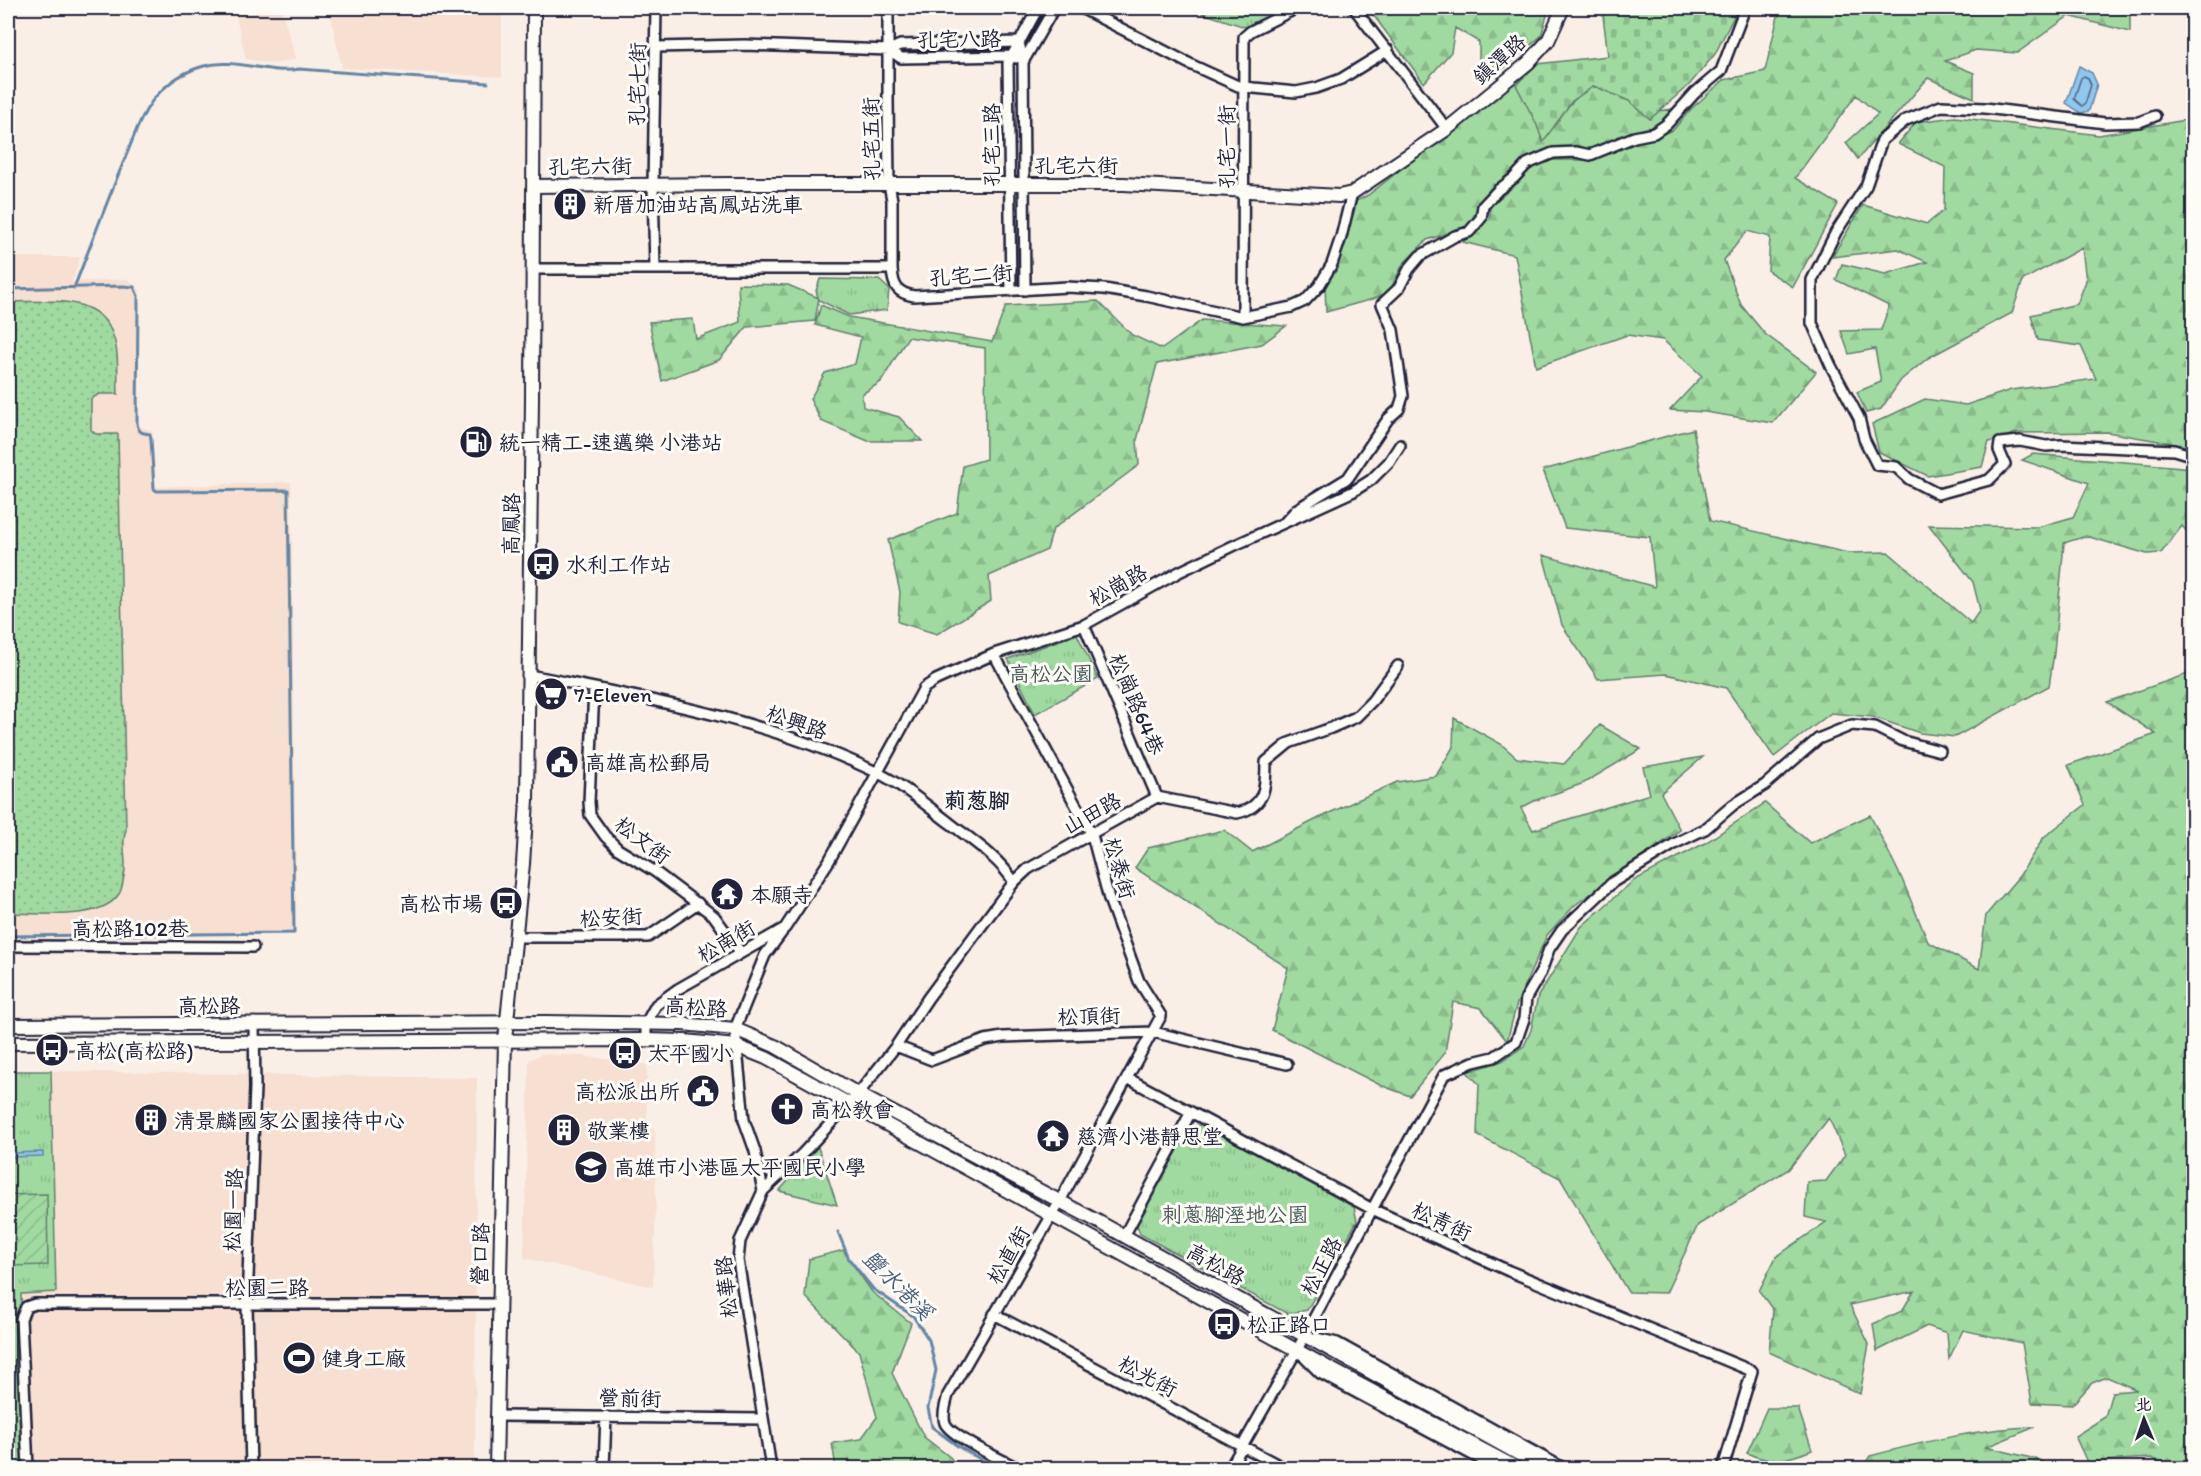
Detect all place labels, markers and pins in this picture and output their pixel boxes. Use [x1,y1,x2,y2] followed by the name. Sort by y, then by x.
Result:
[552,186,588,222] building icon: 新厝加油站高鳳站洗車
[593,192,803,217] place label: 新厝加油站高鳳站洗車
[458,424,494,460] fuel station icon: 統一精工-速邁樂 小港站
[499,430,722,455] place label: 統一精工-速邁樂 小港站
[525,546,561,582] bus stop icon: 水利工作站
[566,552,671,577] place label: 水利工作站
[533,676,569,712] supermarket icon: 7-Eleven
[574,682,652,707] place label: 7-Eleven
[544,744,580,780] public building icon: 高雄高松郵局
[585,750,711,775] place label: 高雄高松郵局
[709,876,745,912] temple icon: 本願寺
[750,882,813,907] place label: 本願寺
[488,885,524,921] bus stop icon: 高松市場
[399,891,483,916] place label: 高松市場
[34,1032,70,1068] bus stop icon: 高松(高松路)
[607,1035,643,1071] bus stop icon: 太平國小
[75,1038,194,1063] place label: 高松(高松路)
[648,1041,732,1066] place label: 太平國小
[685,1073,721,1109] public building icon: 高松派出所
[575,1079,680,1104] place label: 高松派出所
[769,1091,805,1127] church icon: 高松教會
[810,1097,894,1122] place label: 高松教會
[133,1102,169,1138] building icon: 清景麟國家公園接待中心
[174,1108,405,1133] place label: 清景麟國家公園接待中心
[546,1112,582,1148] building icon: 敬業樓
[587,1118,650,1143] place label: 敬業樓
[1035,1118,1071,1154] temple icon: 慈濟小港靜思堂
[1076,1124,1223,1149] place label: 慈濟小港靜思堂
[573,1149,609,1185] school or university icon: 高雄市小港區太平國民小學
[614,1155,866,1180] place label: 高雄市小港區太平國民小學
[1206,1306,1242,1342] bus stop icon: 松正路口
[1247,1312,1331,1337] place label: 松正路口
[281,1340,317,1376] sports icon: 健身工廠
[322,1346,406,1371] place label: 健身工廠

